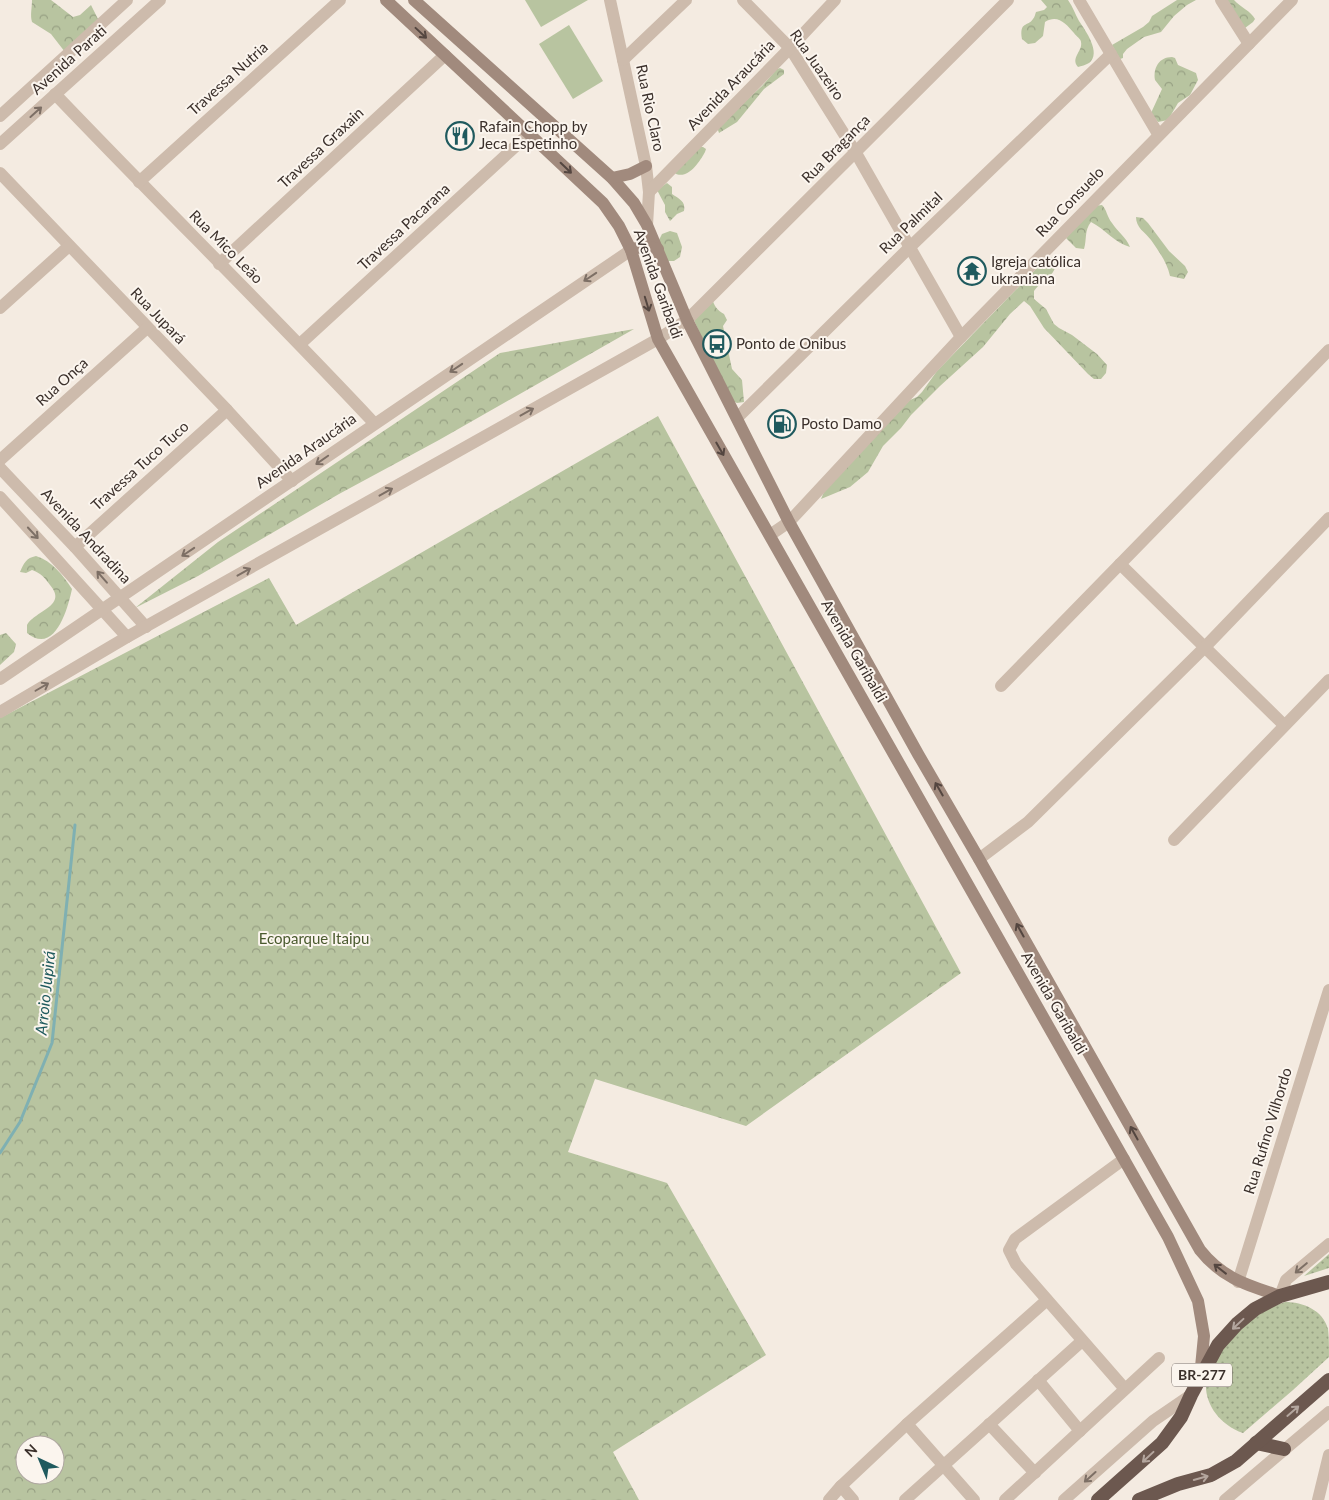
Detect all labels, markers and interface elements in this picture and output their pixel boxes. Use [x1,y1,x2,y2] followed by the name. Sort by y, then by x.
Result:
[27,21,110,98] street label: Avenida Parati
[787,26,849,103] street label: Rua Juazeiro
[415,27,428,39] one-way arrow
[683,35,778,133] street label: Avenida Araucária
[184,38,271,119] street label: Travessa Nutria
[633,63,669,153] street label: Rua Rio Claro
[274,103,367,191] street label: Travessa Graxain
[30,106,43,117] one-way arrow
[797,110,873,186] street label: Rua Bragança
[479,117,588,152] place label: Rafain Chopp by Jeca Espetinho
[445,121,475,151] restaurant icon: Rafain Chopp by Jeca Espetinho
[560,162,572,174] one-way arrow
[1031,163,1107,240] street label: Rua Consuelo
[354,179,453,273] street label: Travessa Pacarana
[875,188,946,257] street label: Rua Palmital
[186,206,267,287] street label: Rua Mico Leão
[631,226,687,341] street label: Avenida Garibaldi
[991,252,1081,287] place label: Igreja católica ukraniana
[957,256,987,286] temple icon: Igreja católica ukraniana
[583,272,597,282] one-way arrow
[127,283,190,347] street label: Rua Jupará
[643,296,653,312] one-way arrow
[702,329,732,359] bus stop icon: Ponto de Onibus
[736,334,846,352] place label: Ponto de Onibus
[32,353,91,409] street label: Rua Onça
[449,363,463,373] one-way arrow
[520,407,534,417] one-way arrow
[252,409,359,492] street label: Avenida Araucária
[767,409,797,439] fuel station icon: Posto Damo
[801,414,882,432] place label: Posto Damo
[87,417,192,514] street label: Travessa Tuco Tuco
[716,441,726,455] one-way arrow
[315,455,329,465] one-way arrow
[38,484,135,587] street label: Avenida Andradina
[378,487,393,497] one-way arrow
[27,527,39,540] one-way arrow
[181,547,195,557] one-way arrow
[236,566,251,576] one-way arrow
[97,571,108,584] one-way arrow
[818,596,892,705] street label: Avenida Garibaldi
[35,682,50,692] one-way arrow
[934,782,944,797] one-way arrow
[1014,924,1024,938] one-way arrow
[259,929,369,947] park label: Ecoparque Itaipu
[1018,948,1092,1057] street label: Avenida Garibaldi
[31,949,58,1037] water label: Arroio Jupirá
[1239,1065,1295,1196] street label: Rua Rufino Vilhordo
[1129,1126,1138,1141] one-way arrow
[1295,1262,1308,1273] one-way arrow
[1214,1264,1227,1275] one-way arrow
[1232,1318,1245,1329] one-way arrow
[1172,1364,1232,1386] road number: BR-277
[1286,1406,1299,1417] one-way arrow
[15,1435,65,1485] north arrow
[21,1440,40,1460] text: N
[1141,1451,1154,1463] one-way arrow
[1084,1471,1097,1483] one-way arrow
[1193,1472,1209,1482] one-way arrow

